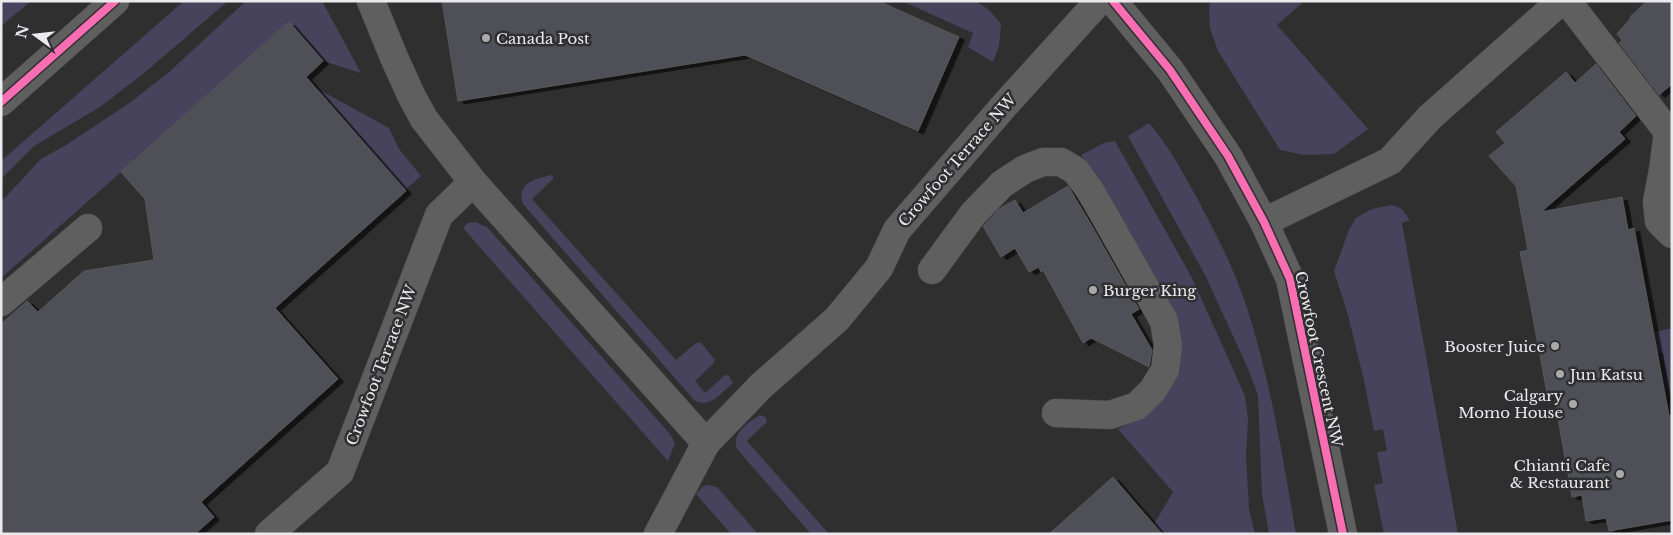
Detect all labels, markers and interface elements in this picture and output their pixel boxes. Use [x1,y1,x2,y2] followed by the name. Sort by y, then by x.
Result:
[10,10,60,60] north arrow
[12,23,33,40] text: N
[496,29,590,48] place label: Canada Post
[480,32,492,44] marker: Canada Post
[894,89,1020,230] street label: Crowfoot Terrace NW
[1291,269,1347,449] street label: Crowfoot Crescent NW
[1103,281,1197,300] place label: Burger King
[342,282,420,448] street label: Crowfoot Terrace NW
[1087,284,1099,296] marker: Burger King
[1444,337,1545,356] place label: Booster Juice
[1549,340,1561,352] marker: Booster Juice
[1568,365,1643,384] place label: Jun Katsu
[1554,368,1566,380] marker: Jun Katsu
[1458,386,1563,422] place label: Calgary Momo House
[1567,398,1579,410] marker: Calgary Momo House
[1510,456,1610,492] place label: Chianti Cafe & Restaurant
[1614,468,1626,480] marker: Chianti Cafe & Restaurant

